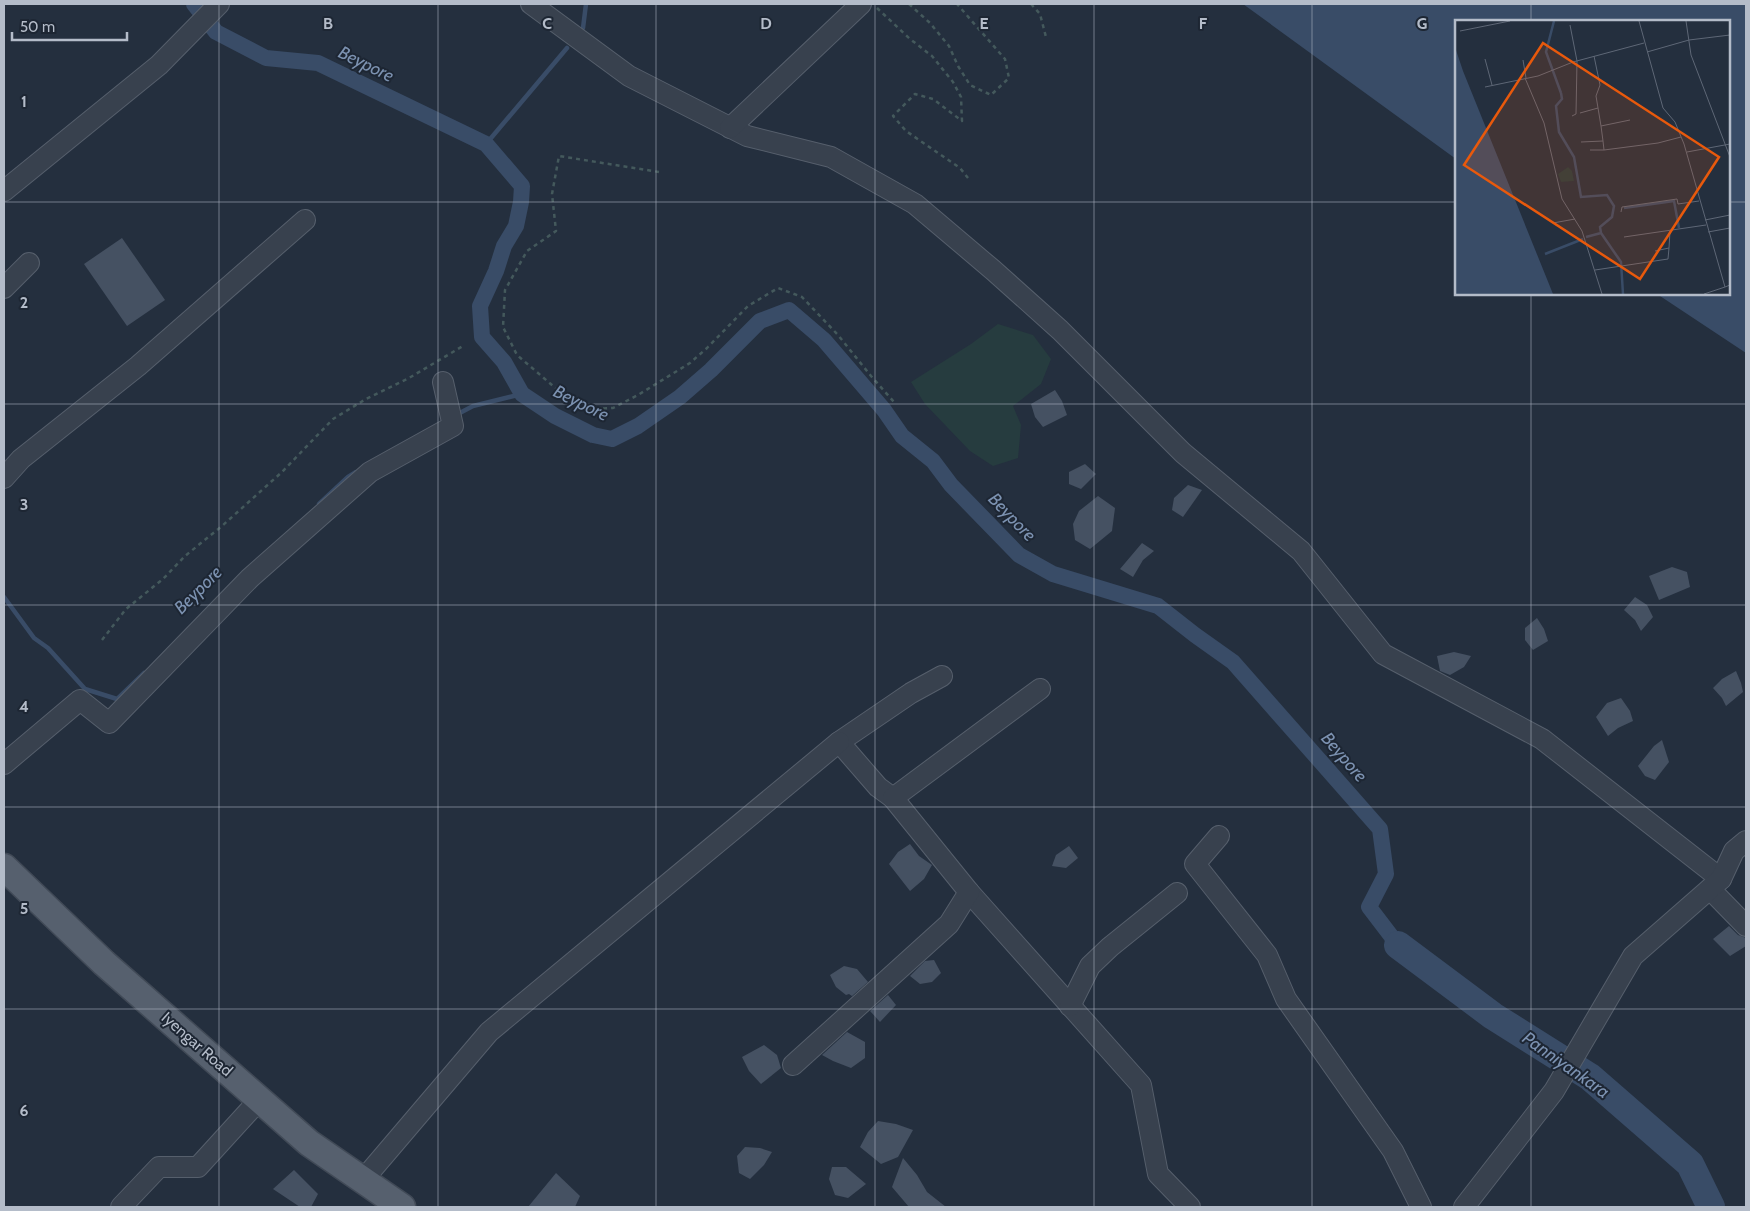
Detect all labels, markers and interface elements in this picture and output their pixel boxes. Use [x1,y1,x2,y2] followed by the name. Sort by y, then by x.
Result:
[12,10,128,42] scale bar
[323,14,333,33] text: B
[542,14,552,33] text: C
[760,14,772,33] text: D
[979,14,989,33] text: E
[1199,14,1208,33] text: F
[1417,14,1427,33] text: G
[20,18,55,36] text: 50 m
[1455,20,1730,295] inset map
[335,41,397,87] water label: Beypore
[21,92,27,111] text: 1
[20,293,28,312] text: 2
[550,380,612,426] water label: Beypore
[984,488,1040,546] water label: Beypore
[20,495,28,514] text: 3
[169,561,227,619] water label: Beypore
[19,697,29,716] text: 4
[1316,728,1372,786] water label: Beypore
[20,899,28,918] text: 5
[158,1008,236,1080] street label: Iyengar Road
[1518,1027,1614,1103] water label: Panniyankara
[20,1101,29,1120] text: 6

